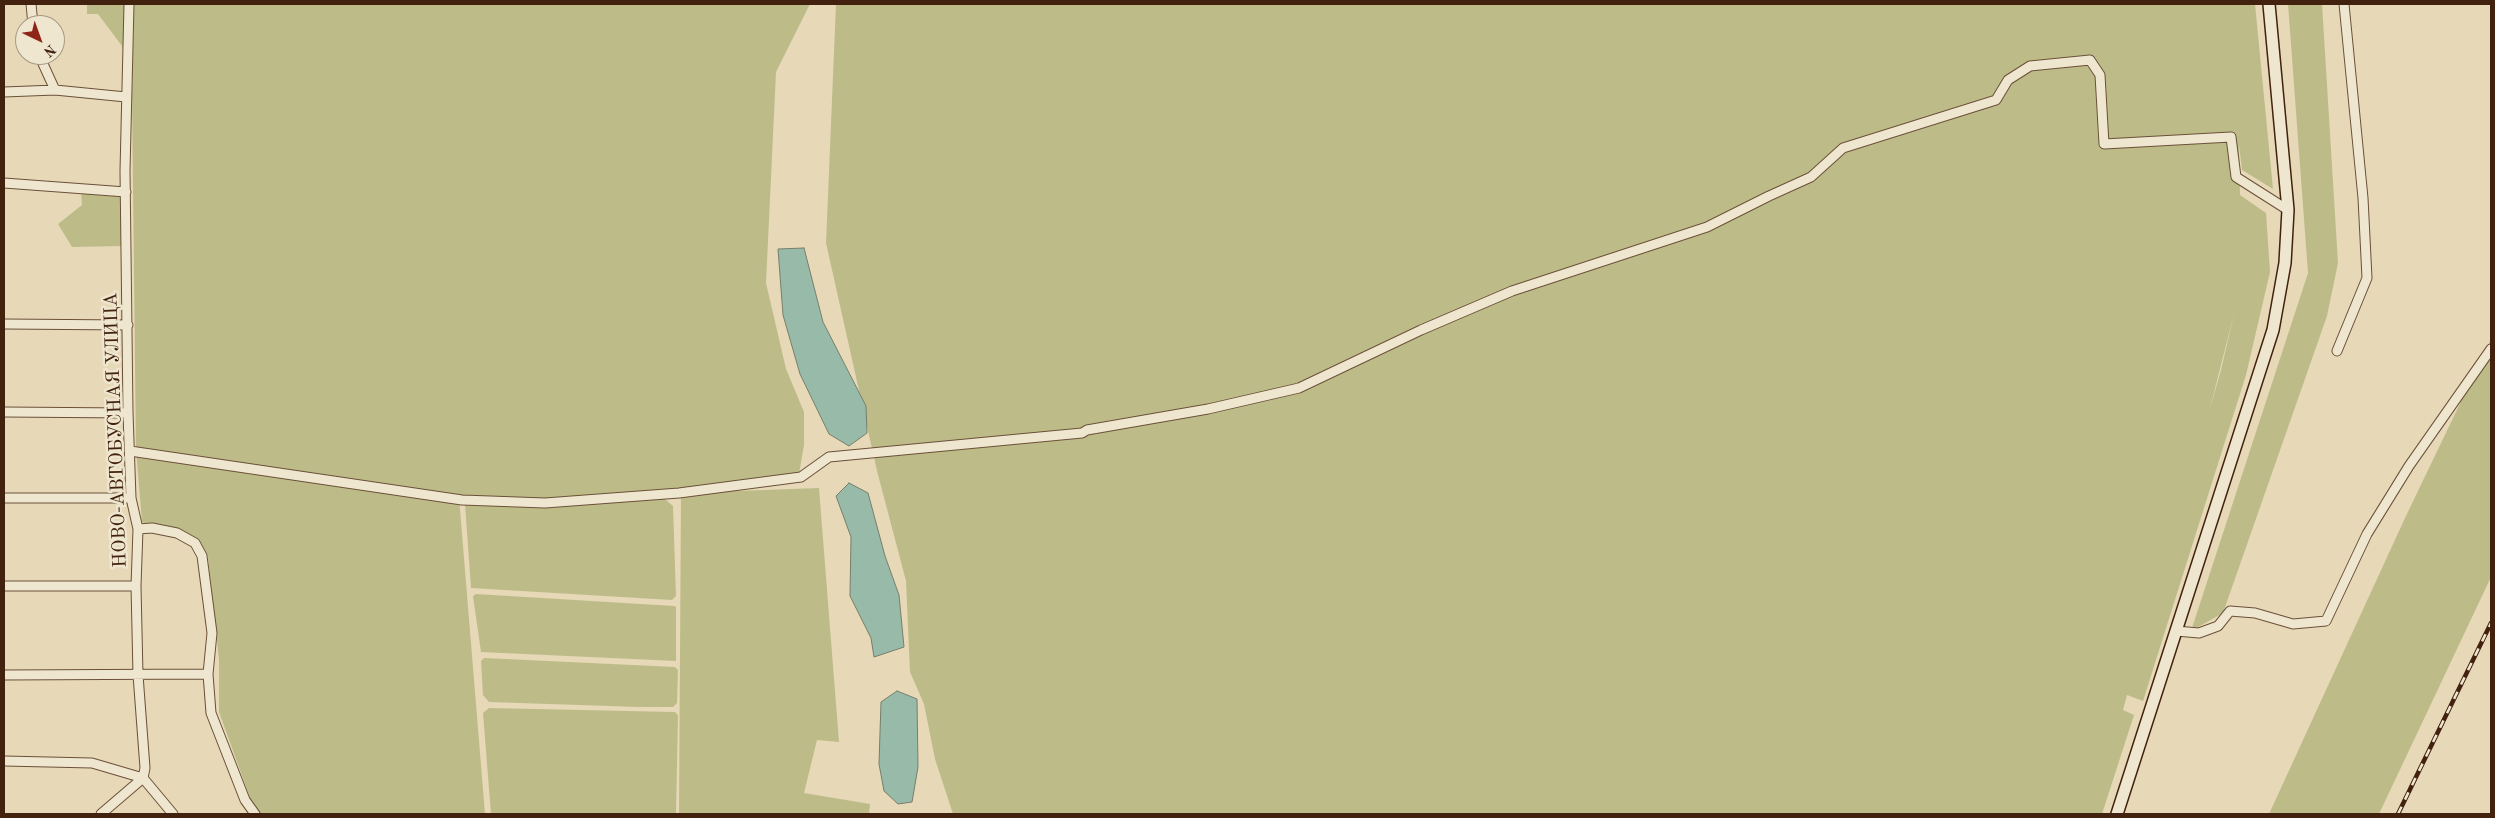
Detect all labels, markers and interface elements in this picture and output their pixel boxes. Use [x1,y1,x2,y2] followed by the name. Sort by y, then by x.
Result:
[15,15,65,65] north arrow
[41,42,58,59] text: N
[100,292,132,568] street label: НОВО-АВТОБУСНАЯ УЛИЦА

